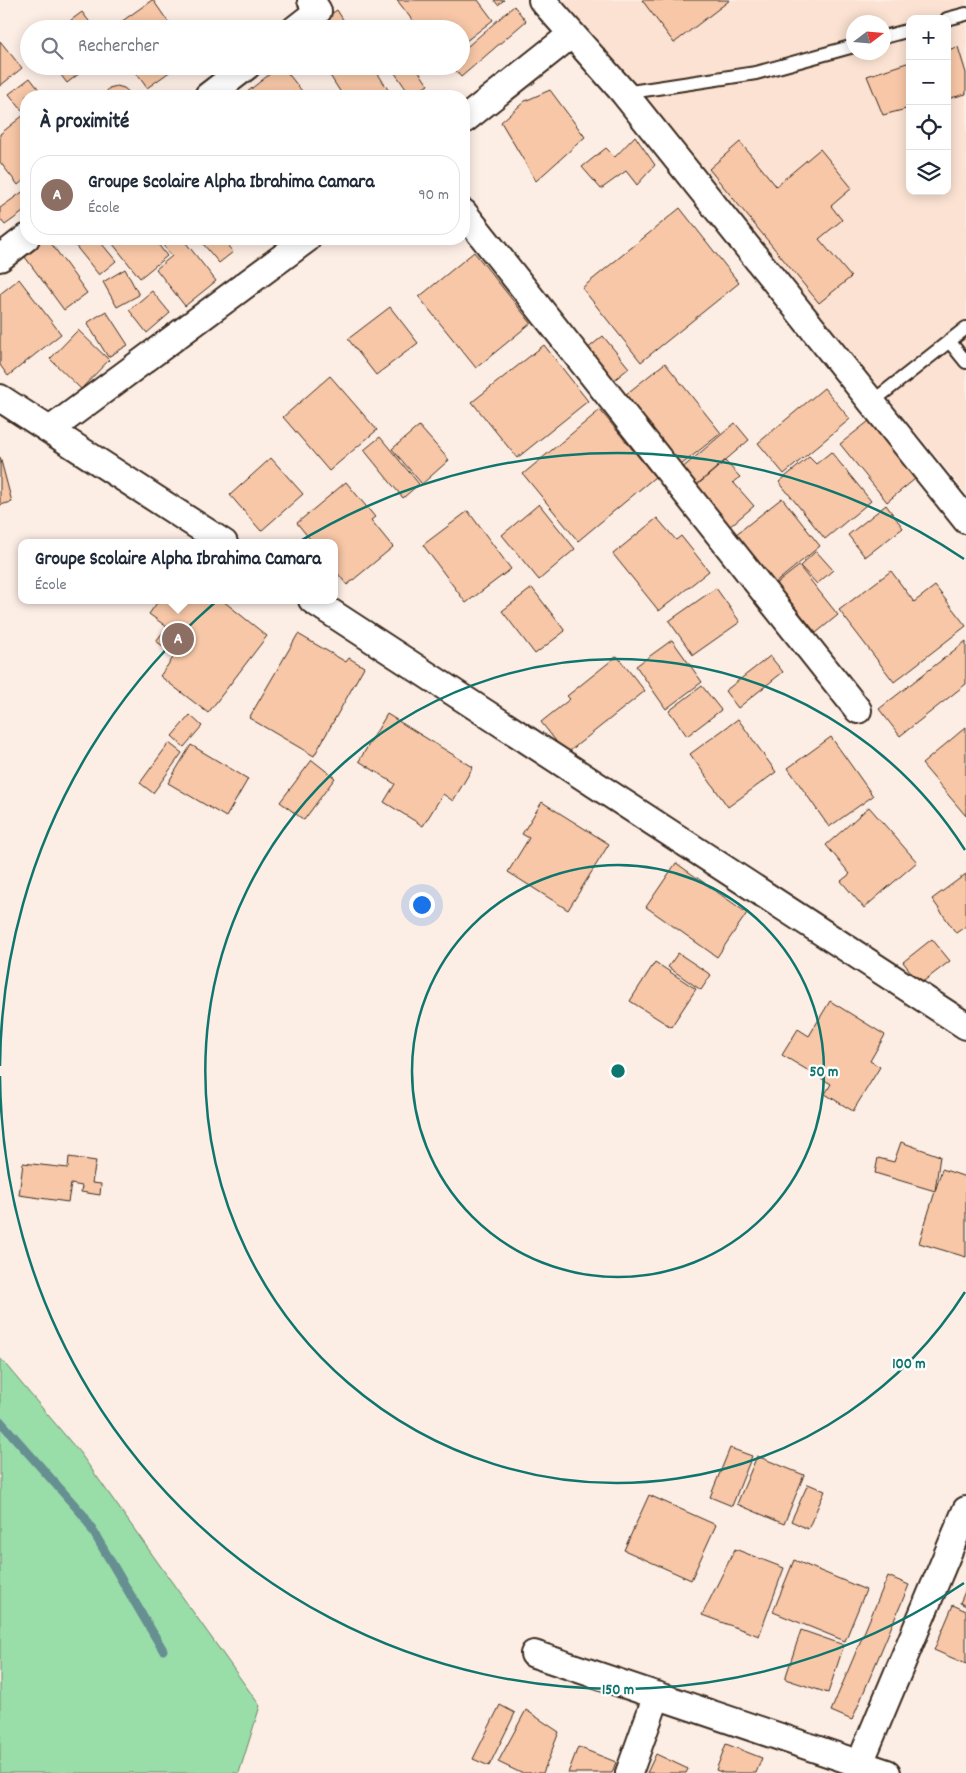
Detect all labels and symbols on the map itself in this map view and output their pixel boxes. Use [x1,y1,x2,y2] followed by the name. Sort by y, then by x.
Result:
[846,15,891,60] north arrow
[162,620,194,658] pin: A
[409,892,435,918] your location
[609,1062,627,1080] centre of rings
[810,1062,838,1084] text: 50 m
[892,1354,926,1376] text: 100 m
[602,1680,634,1702] text: 150 m

